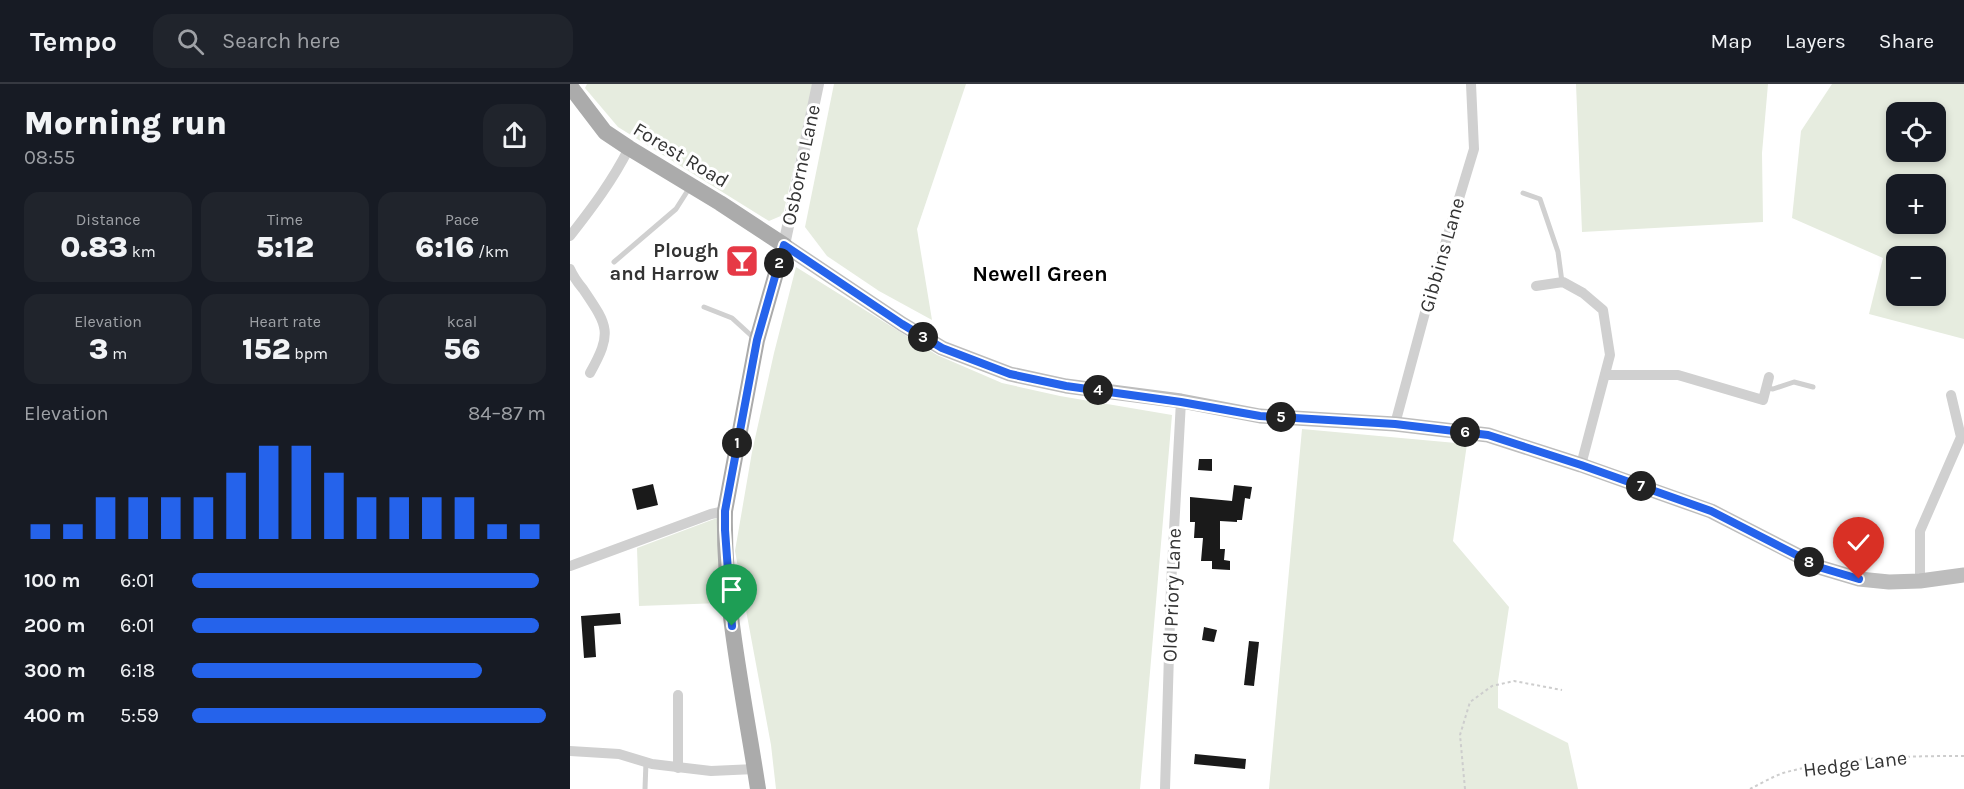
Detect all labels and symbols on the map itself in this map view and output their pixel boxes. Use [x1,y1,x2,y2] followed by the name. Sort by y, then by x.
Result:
[777,102,825,228] street label: Osborne Lane
[629,118,733,192] street label: Forest Road
[1415,195,1469,315] street label: Gibbins Lane
[610,239,719,285] place label: Plough and Harrow
[724,243,760,279] bar icon: Plough and Harrow
[764,248,794,278] pin: 2
[972,261,1108,287] district label: Newell Green
[908,322,938,352] pin: 3
[1083,375,1113,405] pin: 4
[1266,402,1296,432] pin: 5
[1450,417,1480,447] pin: 6
[722,428,752,458] pin: 1
[1626,471,1656,501] pin: 7
[1833,517,1884,579] pin
[1158,527,1186,663] street label: Old Priory Lane
[1794,547,1824,577] pin: 8
[706,564,757,626] pin
[1802,746,1908,782] street label: Hedge Lane

